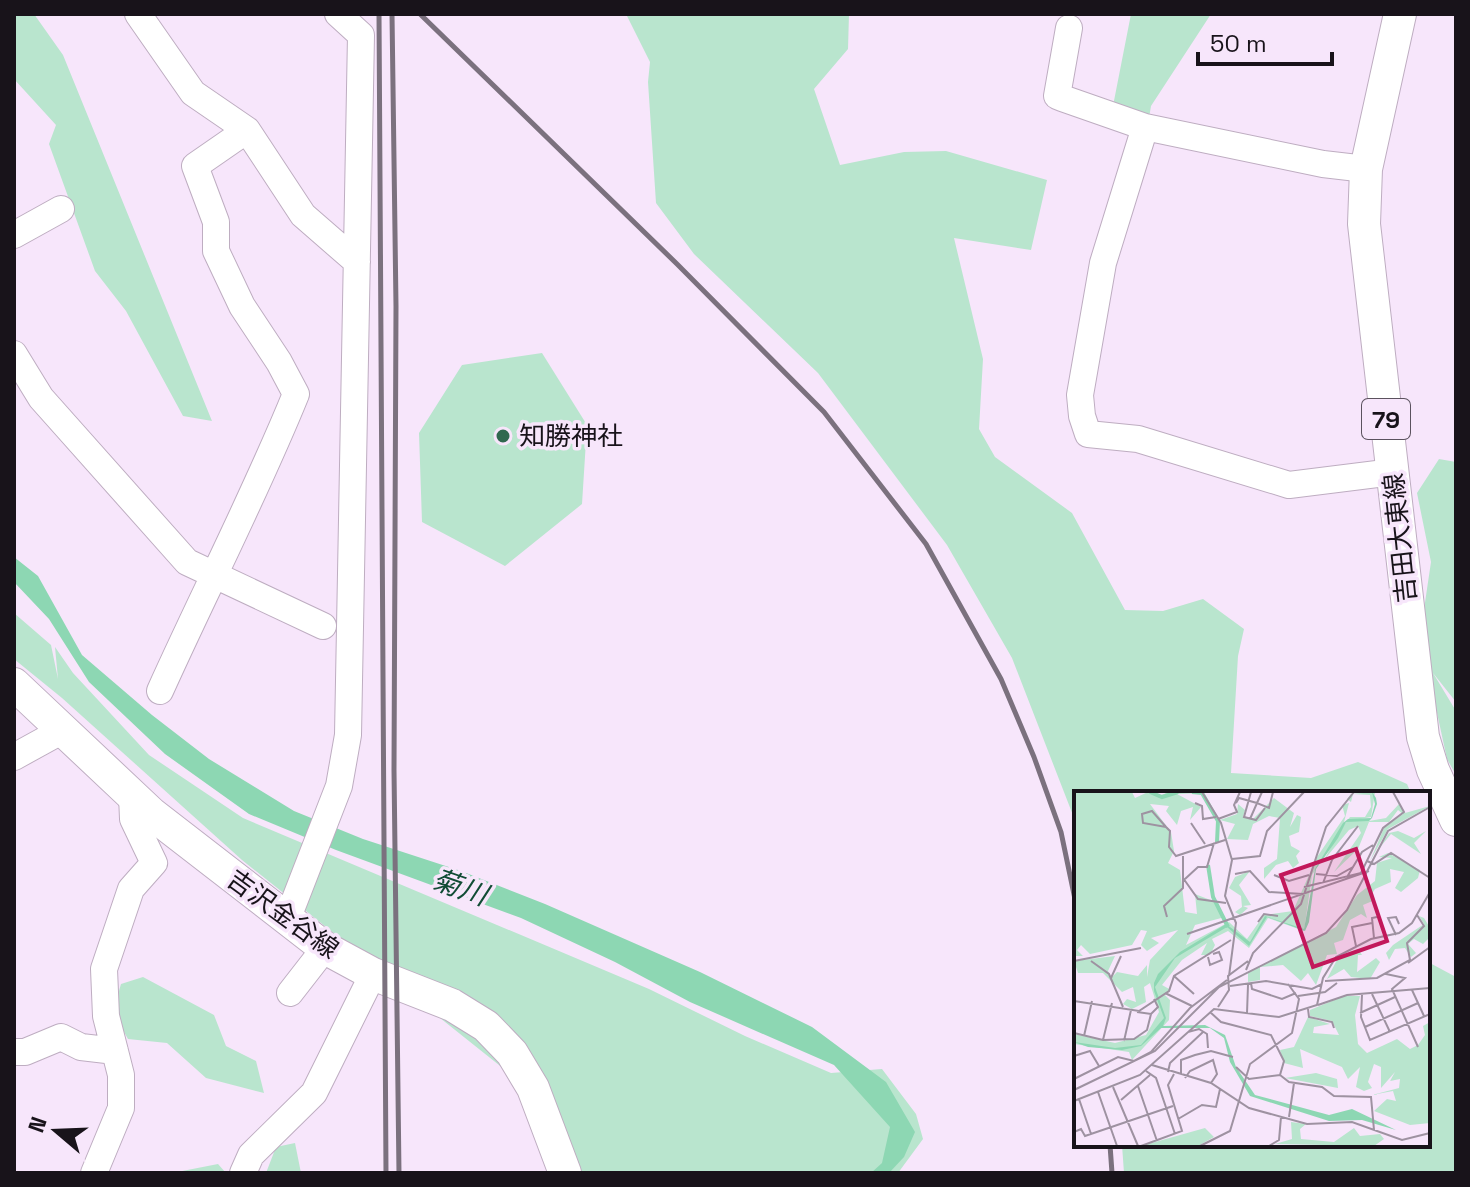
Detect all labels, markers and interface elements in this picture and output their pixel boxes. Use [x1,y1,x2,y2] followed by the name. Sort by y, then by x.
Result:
[1198,16,1332,66] scale bar
[1210,28,1267,59] text: 50 m
[1362,399,1410,439] road number: 79
[519,419,623,453] place label: 知勝神社
[494,427,512,445] marker: 知勝神社
[1376,472,1424,604] street label: 吉田大東線
[1074,791,1430,1147] inset map
[428,861,495,914] water label: 菊川
[220,862,346,966] street label: 吉沢金谷線
[16,1091,96,1171] north arrow
[21,1113,53,1136] text: N

